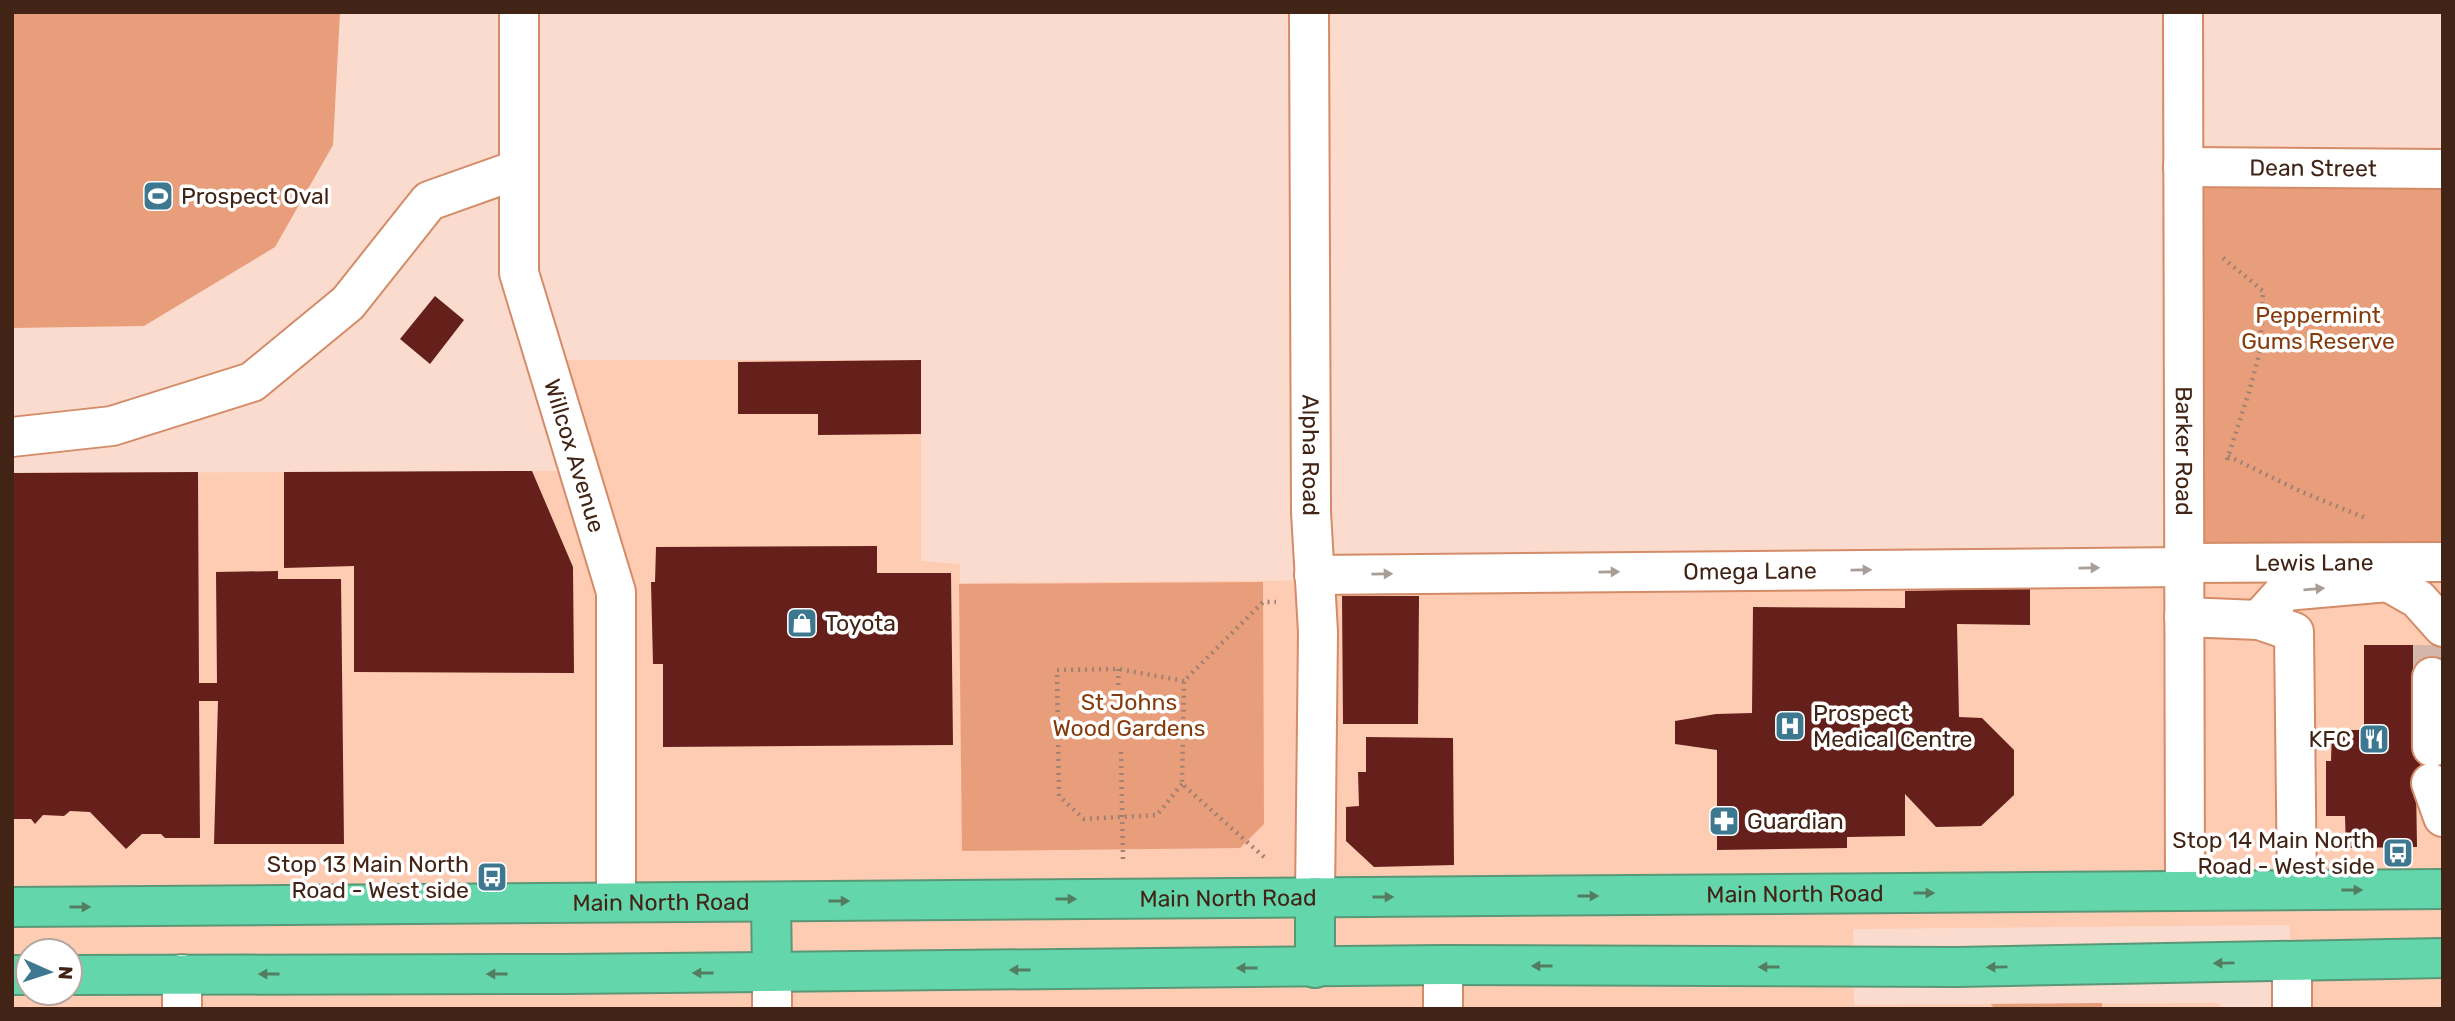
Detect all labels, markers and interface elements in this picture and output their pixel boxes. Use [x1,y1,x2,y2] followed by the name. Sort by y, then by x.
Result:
[2249,154,2377,182] street label: Dean Street
[141,179,175,213] sports icon: Prospect Oval
[181,182,329,210] place label: Prospect Oval
[2241,301,2395,355] park label: Peppermint Gums Reserve
[538,376,611,536] street label: Willcox Avenue
[2170,386,2198,516] street label: Barker Road
[1297,394,1325,516] street label: Alpha Road
[2254,548,2374,577] street label: Lewis Lane
[1683,556,1817,586] street label: Omega Lane
[2078,562,2100,574] one-way arrow
[1851,564,1873,576] one-way arrow
[1599,566,1621,578] one-way arrow
[1371,569,1393,580] one-way arrow
[2303,583,2325,594] one-way arrow
[785,606,819,640] shop icon: Toyota
[825,609,896,637] place label: Toyota
[1053,688,1205,742] park label: St Johns Wood Gardens
[1813,699,1972,753] place label: Prospect Medical Centre
[1773,709,1807,743] hospital icon: Prospect Medical Centre
[2357,722,2391,756] restaurant icon: KFC
[2309,725,2351,753] place label: KFC
[1707,804,1741,838] pharmacy icon: Guardian
[1747,807,1844,835] place label: Guardian
[2172,826,2375,880] place label: Stop 14 Main North Road - West side
[2381,836,2415,870] bus stop icon: Stop 14 Main North Road - West side
[267,850,469,904] place label: Stop 13 Main North Road - West side
[475,860,509,894] bus stop icon: Stop 13 Main North Road - West side
[1706,879,1884,908] street label: Main North Road
[1139,883,1317,913] street label: Main North Road
[2341,884,2363,895] one-way arrow
[1914,887,1936,899] one-way arrow
[572,888,750,917] street label: Main North Road
[1578,890,1600,901] one-way arrow
[1372,891,1394,903] one-way arrow
[1056,893,1078,905] one-way arrow
[828,895,850,907] one-way arrow
[70,901,92,913] one-way arrow
[14,937,84,1007] north arrow
[2213,957,2235,969] one-way arrow
[1530,960,1552,972] one-way arrow
[1985,961,2007,973] one-way arrow
[1758,962,1780,973] one-way arrow
[1236,963,1258,974] one-way arrow
[1008,964,1030,976] one-way arrow
[54,965,77,980] text: N
[692,967,714,979] one-way arrow
[258,968,280,980] one-way arrow
[486,968,508,980] one-way arrow

